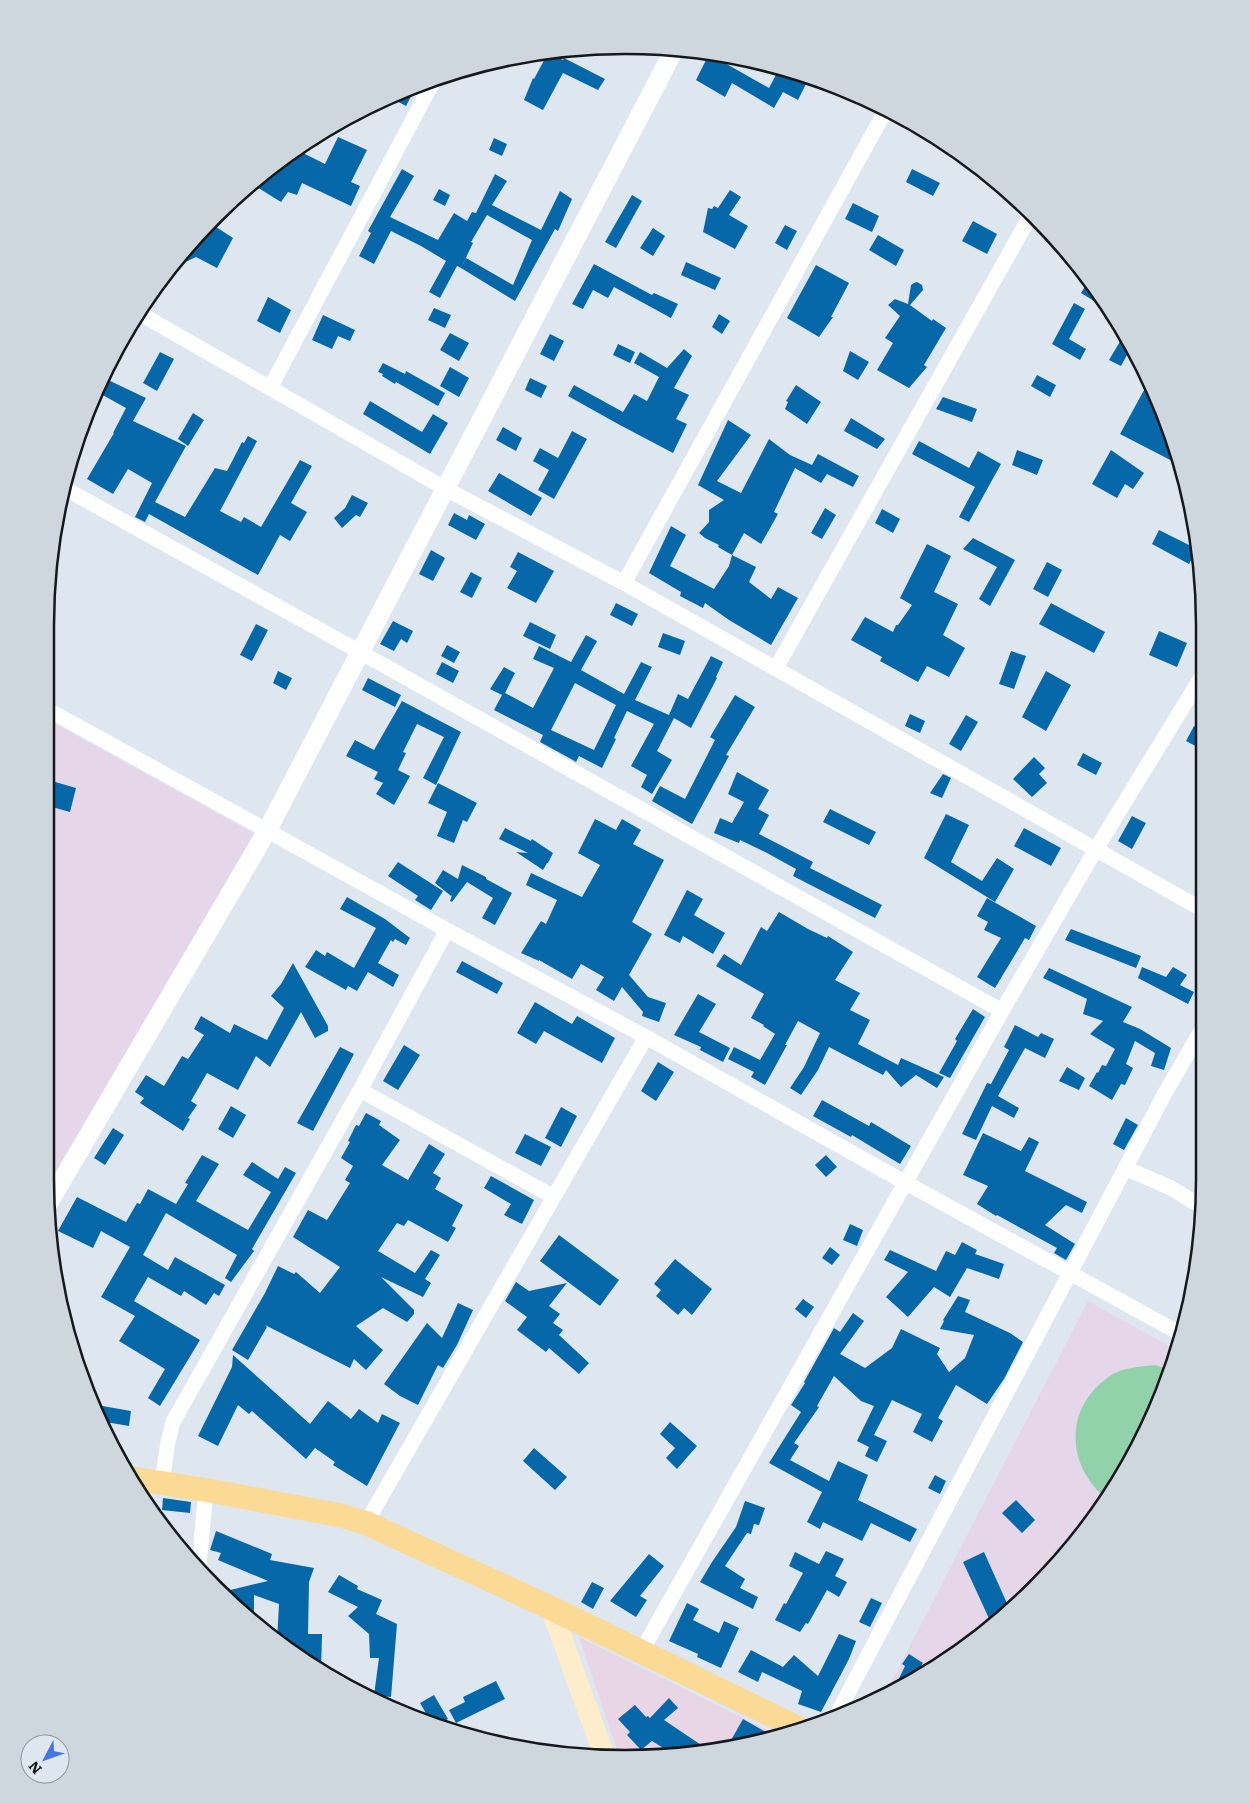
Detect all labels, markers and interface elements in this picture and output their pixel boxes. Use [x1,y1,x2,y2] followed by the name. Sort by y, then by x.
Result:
[20,1734,70,1784] north arrow
[23,1757,46,1779] text: N

